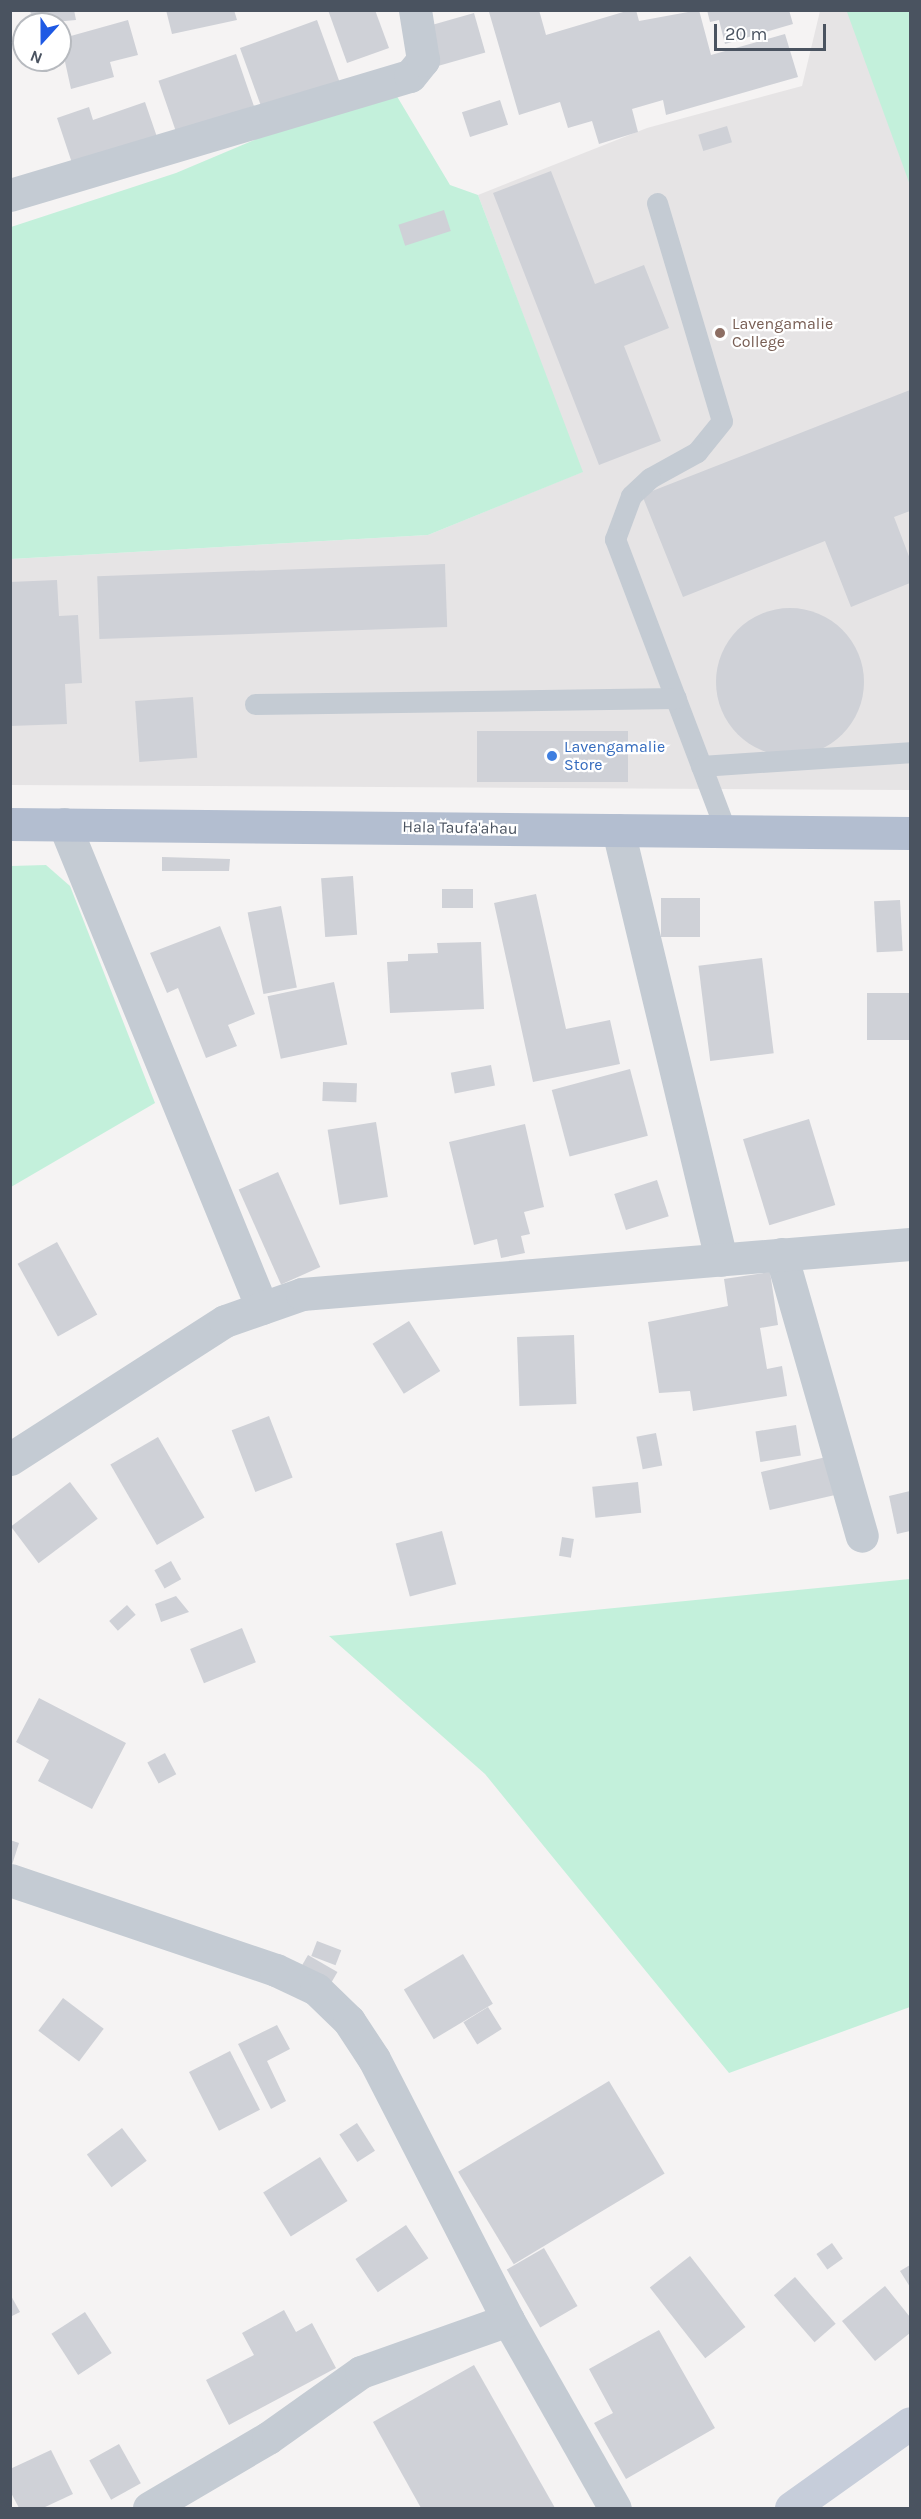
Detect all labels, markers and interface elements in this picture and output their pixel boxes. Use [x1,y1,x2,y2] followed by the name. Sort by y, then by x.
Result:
[12,12,72,72] north arrow
[717,12,830,50] scale bar
[725,23,767,45] text: 20 m
[27,46,45,68] text: N
[732,314,833,352] place label: Lavengamalie College
[713,326,727,340] marker: Lavengamalie College
[564,737,665,775] place label: Lavengamalie Store
[545,749,559,763] marker: Lavengamalie Store
[402,817,518,839] street label: Hala Taufa'ahau

